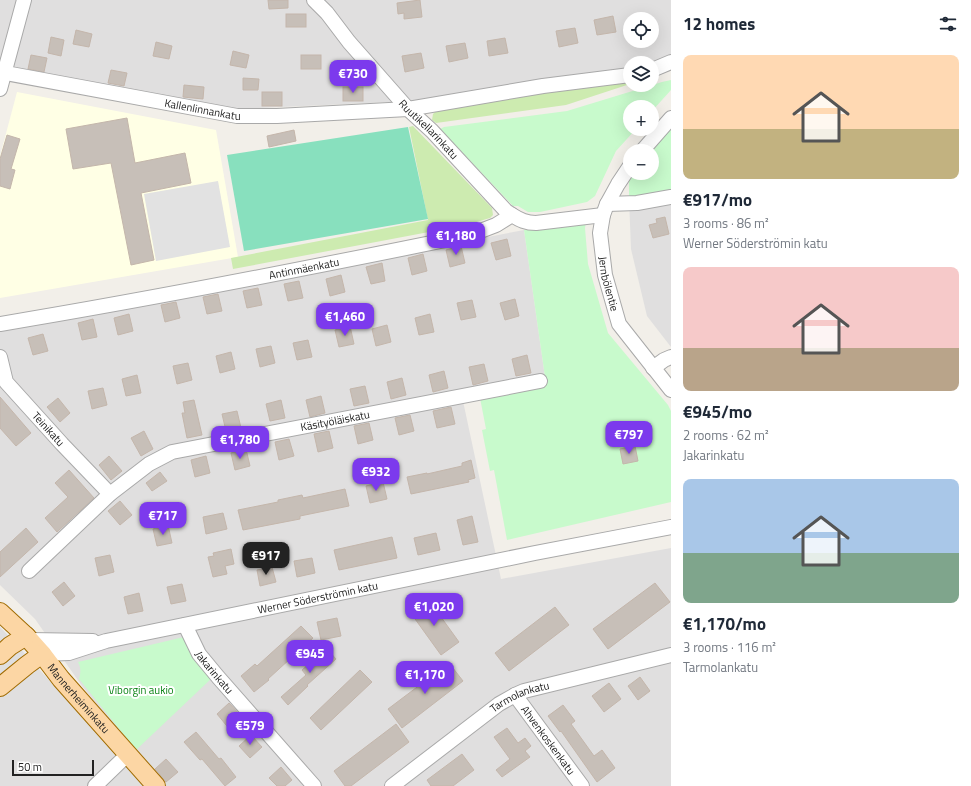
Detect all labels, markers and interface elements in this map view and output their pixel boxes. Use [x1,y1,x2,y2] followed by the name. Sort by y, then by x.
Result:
[683,11,755,37] text: 12 homes
[623,12,659,180] map controls
[623,12,659,48] button: locate
[937,13,959,35] icon: filters
[623,56,659,92] button: layers
[329,60,377,94] pin: €730
[338,63,368,83] text: €730
[785,81,857,153] icon: home
[163,95,241,124] street label: Kallenlinnankatu
[395,96,462,163] street label: Ruutikellarinkatu
[623,100,659,136] button: +
[623,144,659,180] button: −
[683,187,752,213] text: €917/mo
[683,213,769,233] text: 3 rooms · 86 m²
[423,222,489,256] pin: €1,180
[436,225,476,245] text: €1,180
[683,233,828,253] text: Werner Söderströmin katu
[267,254,341,283] street label: Antinmäenkatu
[595,256,623,313] street label: Jernbölentie
[785,293,857,365] icon: home
[312,303,378,337] pin: €1,460
[325,306,365,326] text: €1,460
[683,399,752,425] text: €945/mo
[299,406,371,435] street label: Käsityöläiskatu
[29,408,68,450] street label: Teinikatu
[605,421,653,455] pin: €797
[614,424,644,444] text: €797
[683,425,769,445] text: 2 rooms · 62 m²
[207,426,273,460] pin: €1,780
[220,429,260,449] text: €1,780
[683,445,744,465] text: Jakarinkatu
[352,458,400,492] pin: €932
[361,461,391,481] text: €932
[139,502,187,536] pin: €717
[148,505,178,525] text: €717
[785,505,857,577] icon: home
[242,542,290,576] pin: €917
[251,545,281,565] text: €917
[256,577,379,618] street label: Werner Söderströmin katu
[401,593,467,627] pin: €1,020
[414,596,454,616] text: €1,020
[683,611,766,637] text: €1,170/mo
[683,637,776,657] text: 3 rooms · 116 m²
[286,640,334,674] pin: €945
[295,643,325,663] text: €945
[191,648,237,697] street label: Jakarinkatu
[683,657,758,677] text: Tarmolankatu
[44,660,114,737] street label: Mannerheiminkatu
[392,661,458,695] pin: €1,170
[405,664,445,684] text: €1,170
[486,677,551,716] street label: Tarmolankatu
[108,682,174,698] park label: Viborgin aukio
[517,702,579,778] street label: Ahvenkoskenkatu
[226,712,274,746] pin: €579
[235,715,265,735] text: €579
[12,758,94,777] scale bar
[18,759,42,775] text: 50 m

